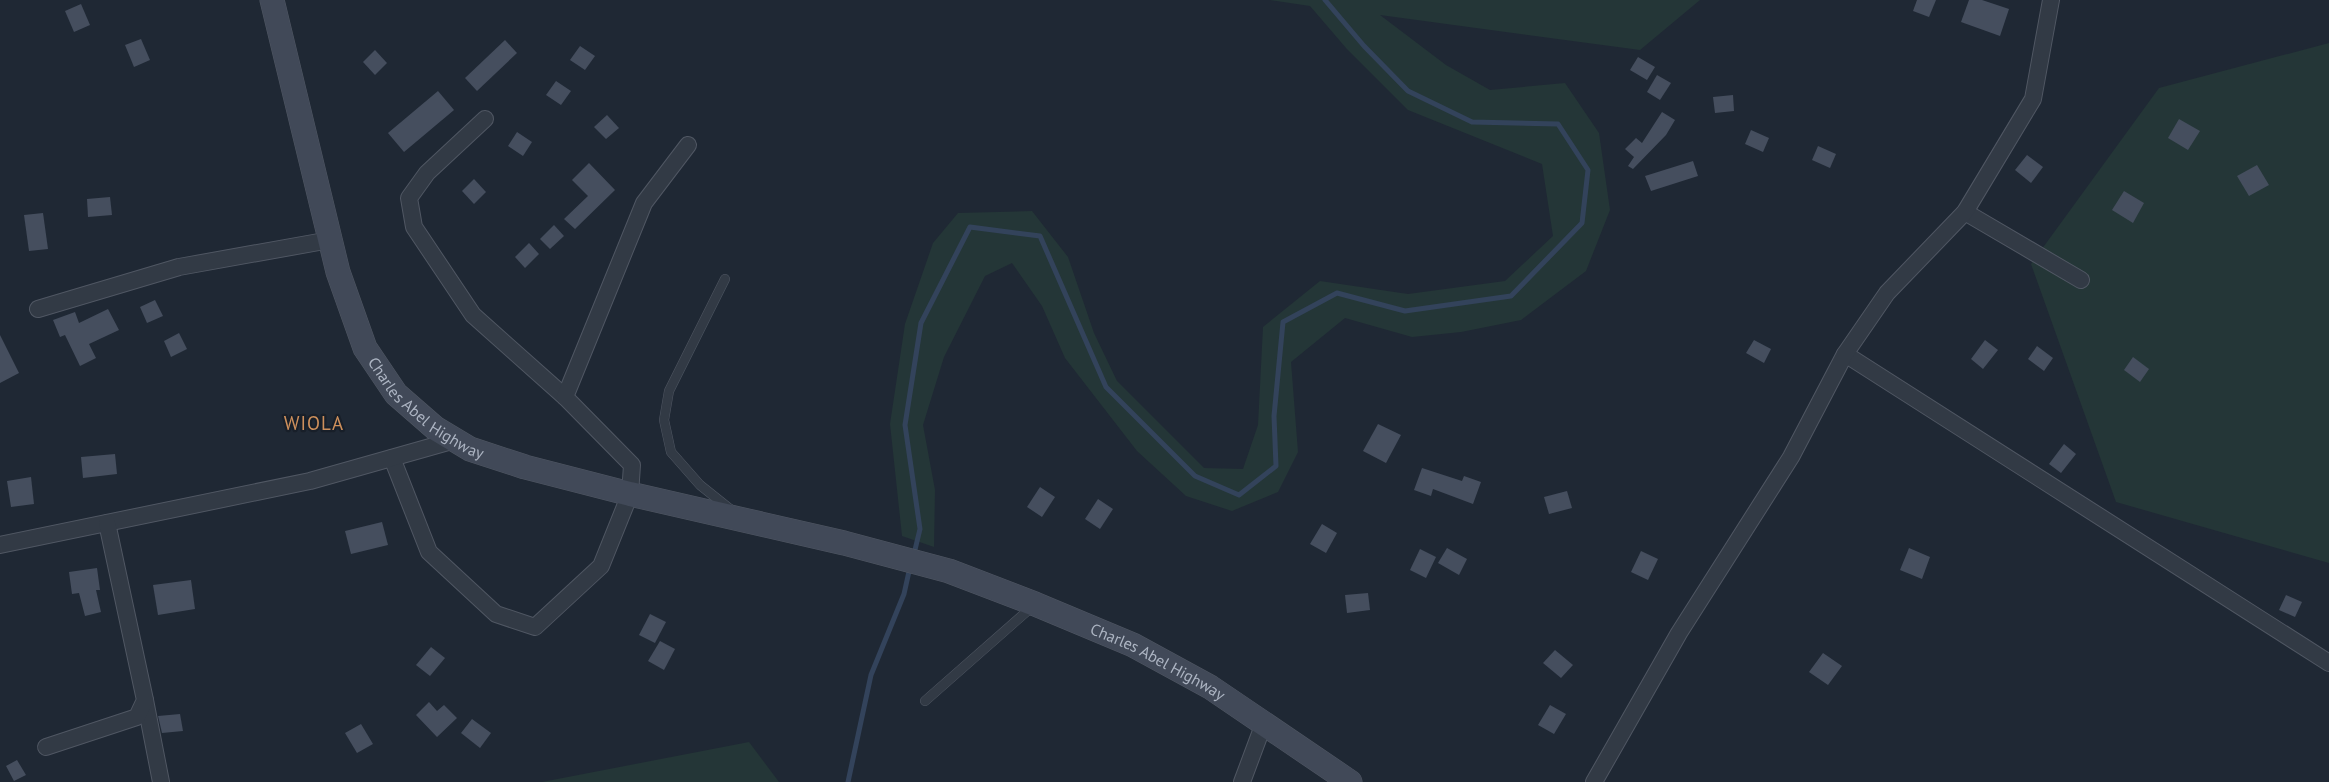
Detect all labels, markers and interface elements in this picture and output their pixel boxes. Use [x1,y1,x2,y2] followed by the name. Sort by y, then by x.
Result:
[364,353,487,463] street label: Charles Abel Highway
[284,411,344,435] district label: WIOLA
[1088,618,1230,705] street label: Charles Abel Highway

